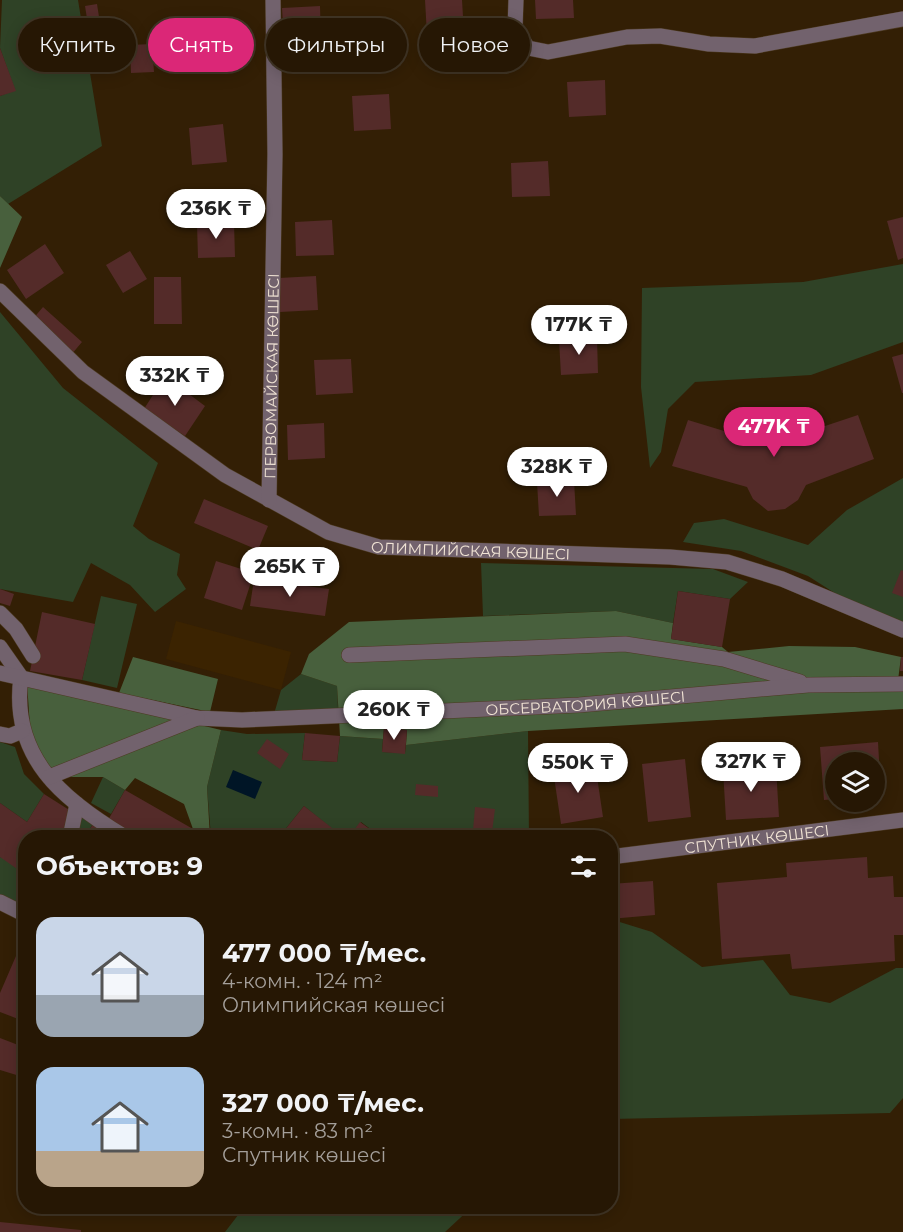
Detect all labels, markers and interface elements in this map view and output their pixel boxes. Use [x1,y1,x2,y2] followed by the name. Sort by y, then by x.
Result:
[18,18,136,72] chip: Купить
[148,18,254,72] chip: Снять
[266,18,407,72] chip: Фильтры
[419,18,530,72] chip: Новое
[167,189,265,240] pin: 236K ₸
[180,196,252,220] text: 236K ₸
[260,273,282,479] street label: ПЕРВОМАЙСКАЯ КӨШЕСІ
[530,305,628,356] pin: 177K ₸
[545,312,613,336] text: 177K ₸
[126,356,224,407] pin: 332K ₸
[140,363,210,387] text: 332K ₸
[725,407,823,458] pin: 477K ₸
[738,414,810,438] text: 477K ₸
[508,447,606,498] pin: 328K ₸
[521,454,593,478] text: 328K ₸
[369,536,571,563] street label: ОЛИМПИЙСКАЯ КӨШЕСІ
[241,547,339,598] pin: 265K ₸
[254,554,326,578] text: 265K ₸
[485,686,686,719] street label: ОБСЕРВАТОРИЯ КӨШЕСІ
[345,690,443,741] pin: 260K ₸
[357,697,431,721] text: 260K ₸
[702,742,800,793] pin: 327K ₸
[529,743,627,794] pin: 550K ₸
[716,749,786,773] text: 327K ₸
[542,750,614,774] text: 550K ₸
[825,752,885,812] map controls
[825,752,885,812] button: layers
[683,820,830,857] street label: СПУТНИК КӨШЕСІ
[36,850,203,882] text: Объектов: 9
[567,850,600,883] icon: filters
[222,937,426,969] text: 477 000 ₸/мес.
[84,941,156,1013] icon: home
[222,969,383,993] text: 4-комн. · 124 m²
[222,993,445,1017] text: Олимпийская көшесі
[222,1087,424,1119] text: 327 000 ₸/мес.
[84,1091,156,1163] icon: home
[222,1119,373,1143] text: 3-комн. · 83 m²
[222,1143,386,1167] text: Спутник көшесі

